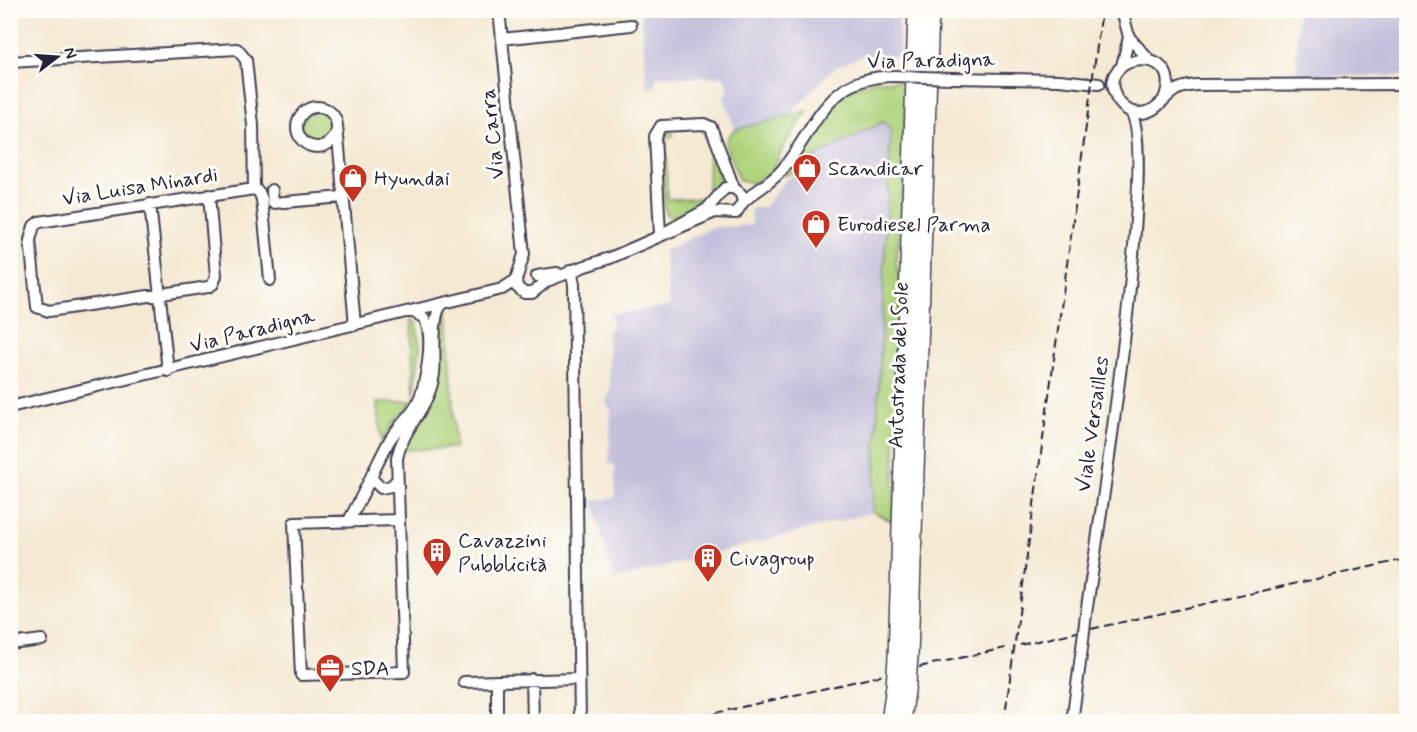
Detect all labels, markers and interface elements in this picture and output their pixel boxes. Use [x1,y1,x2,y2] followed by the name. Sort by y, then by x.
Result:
[27,27,87,87] north arrow
[58,45,82,61] text: N
[867,46,996,76] street label: Via Paradigna
[474,87,512,181] street label: Via Carra
[791,152,823,194] shop icon: Scandicar
[828,155,923,183] place label: Scandicar
[60,161,220,213] street label: Via Luisa Minardi
[337,162,369,204] shop icon: Hyundai
[374,165,450,193] place label: Hyundai
[800,208,832,250] shop icon: Eurodiesel Parma
[837,211,991,239] place label: Eurodiesel Parma
[882,281,916,449] street label: Autostrada del Sole
[187,302,318,360] street label: Via Paradigna
[1070,354,1116,494] street label: Viale Versailles
[458,527,547,579] place label: Cavazzini Pubblicità
[421,536,453,578] building icon: Cavazzini Pubblicità
[692,542,724,584] building icon: Civagroup
[729,545,815,574] place label: Civagroup
[314,652,346,694] office icon: SDA
[351,655,389,683] place label: SDA

